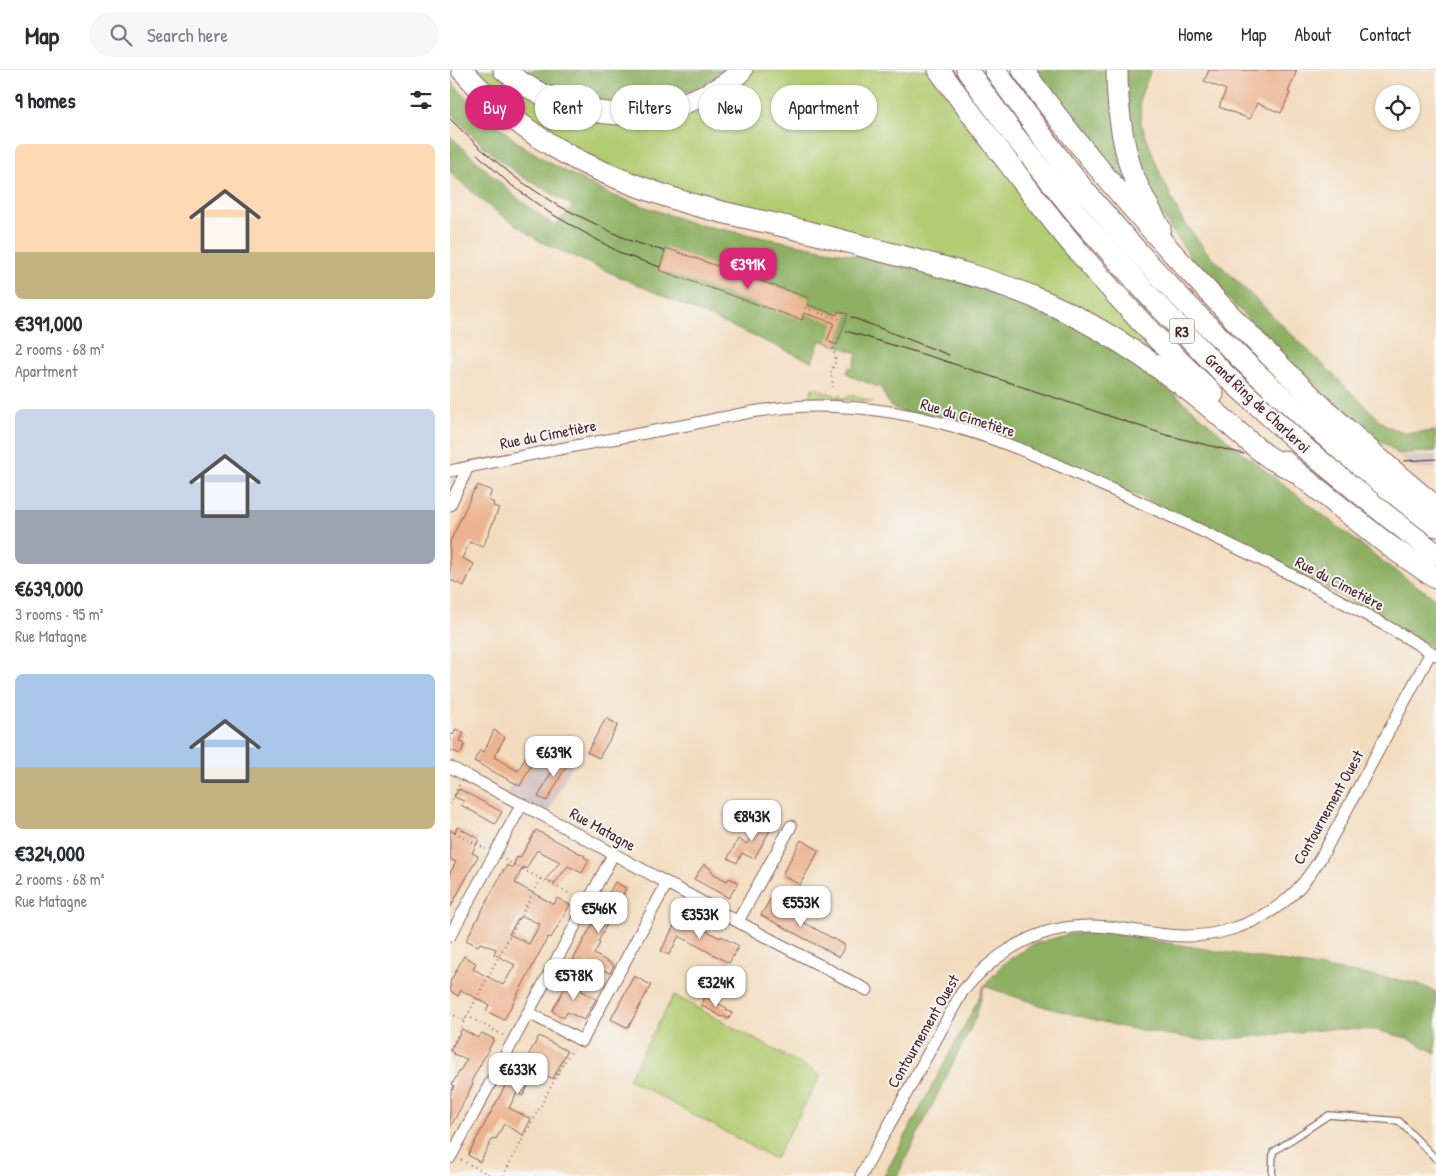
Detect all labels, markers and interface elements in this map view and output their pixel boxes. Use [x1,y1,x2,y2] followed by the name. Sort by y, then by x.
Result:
[89,12,439,57] search box
[25,19,59,51] text: Map
[107,21,135,49] icon: search
[147,22,228,48] text: Search here
[1178,22,1213,47] text: Home
[1241,22,1266,47] text: Map
[1294,22,1331,47] text: About
[1359,22,1411,47] text: Contact
[465,85,525,130] chip: Buy
[535,85,601,130] chip: Rent
[611,85,689,130] chip: Filters
[699,85,761,130] chip: New
[771,85,877,130] chip: Apartment
[1375,85,1420,130] map controls
[1375,85,1420,130] button: locate
[15,86,76,115] text: 9 homes
[407,86,435,114] icon: filters
[180,176,270,266] icon: home
[713,248,783,290] pin: €391K
[731,253,765,275] text: €391K
[15,309,82,338] text: €391,000
[1170,318,1194,344] road number: R3
[15,338,104,360] text: 2 rooms · 68 m²
[1200,348,1316,458] street label: Grand Ring de Charleroi
[15,360,78,382] text: Apartment
[918,392,1018,442] street label: Rue du Cimetière
[498,414,599,454] street label: Rue du Cimetière
[180,441,270,531] icon: home
[1292,550,1389,616] street label: Rue du Cimetière
[15,574,83,603] text: €639,000
[15,603,103,625] text: 3 rooms · 95 m²
[15,625,87,647] text: Rue Matagne
[180,706,270,796] icon: home
[519,736,589,778] pin: €639K
[536,741,572,763] text: €639K
[1287,745,1369,868] street label: Contournement Ouest
[717,800,787,842] pin: €843K
[566,802,640,856] street label: Rue Matagne
[734,805,770,827] text: €843K
[15,839,85,868] text: €324,000
[15,868,104,890] text: 2 rooms · 68 m²
[766,886,836,928] pin: €553K
[15,890,87,912] text: Rue Matagne
[783,891,819,913] text: €553K
[564,892,634,934] pin: €546K
[581,897,617,919] text: €546K
[665,898,735,940] pin: €353K
[681,903,719,925] text: €353K
[539,958,609,1001] pin: €578K
[555,964,593,986] text: €578K
[681,966,751,1008] pin: €324K
[882,970,965,1092] street label: Contournement Ouest
[698,971,734,993] text: €324K
[483,1052,553,1095] pin: €633K
[500,1058,536,1080] text: €633K

